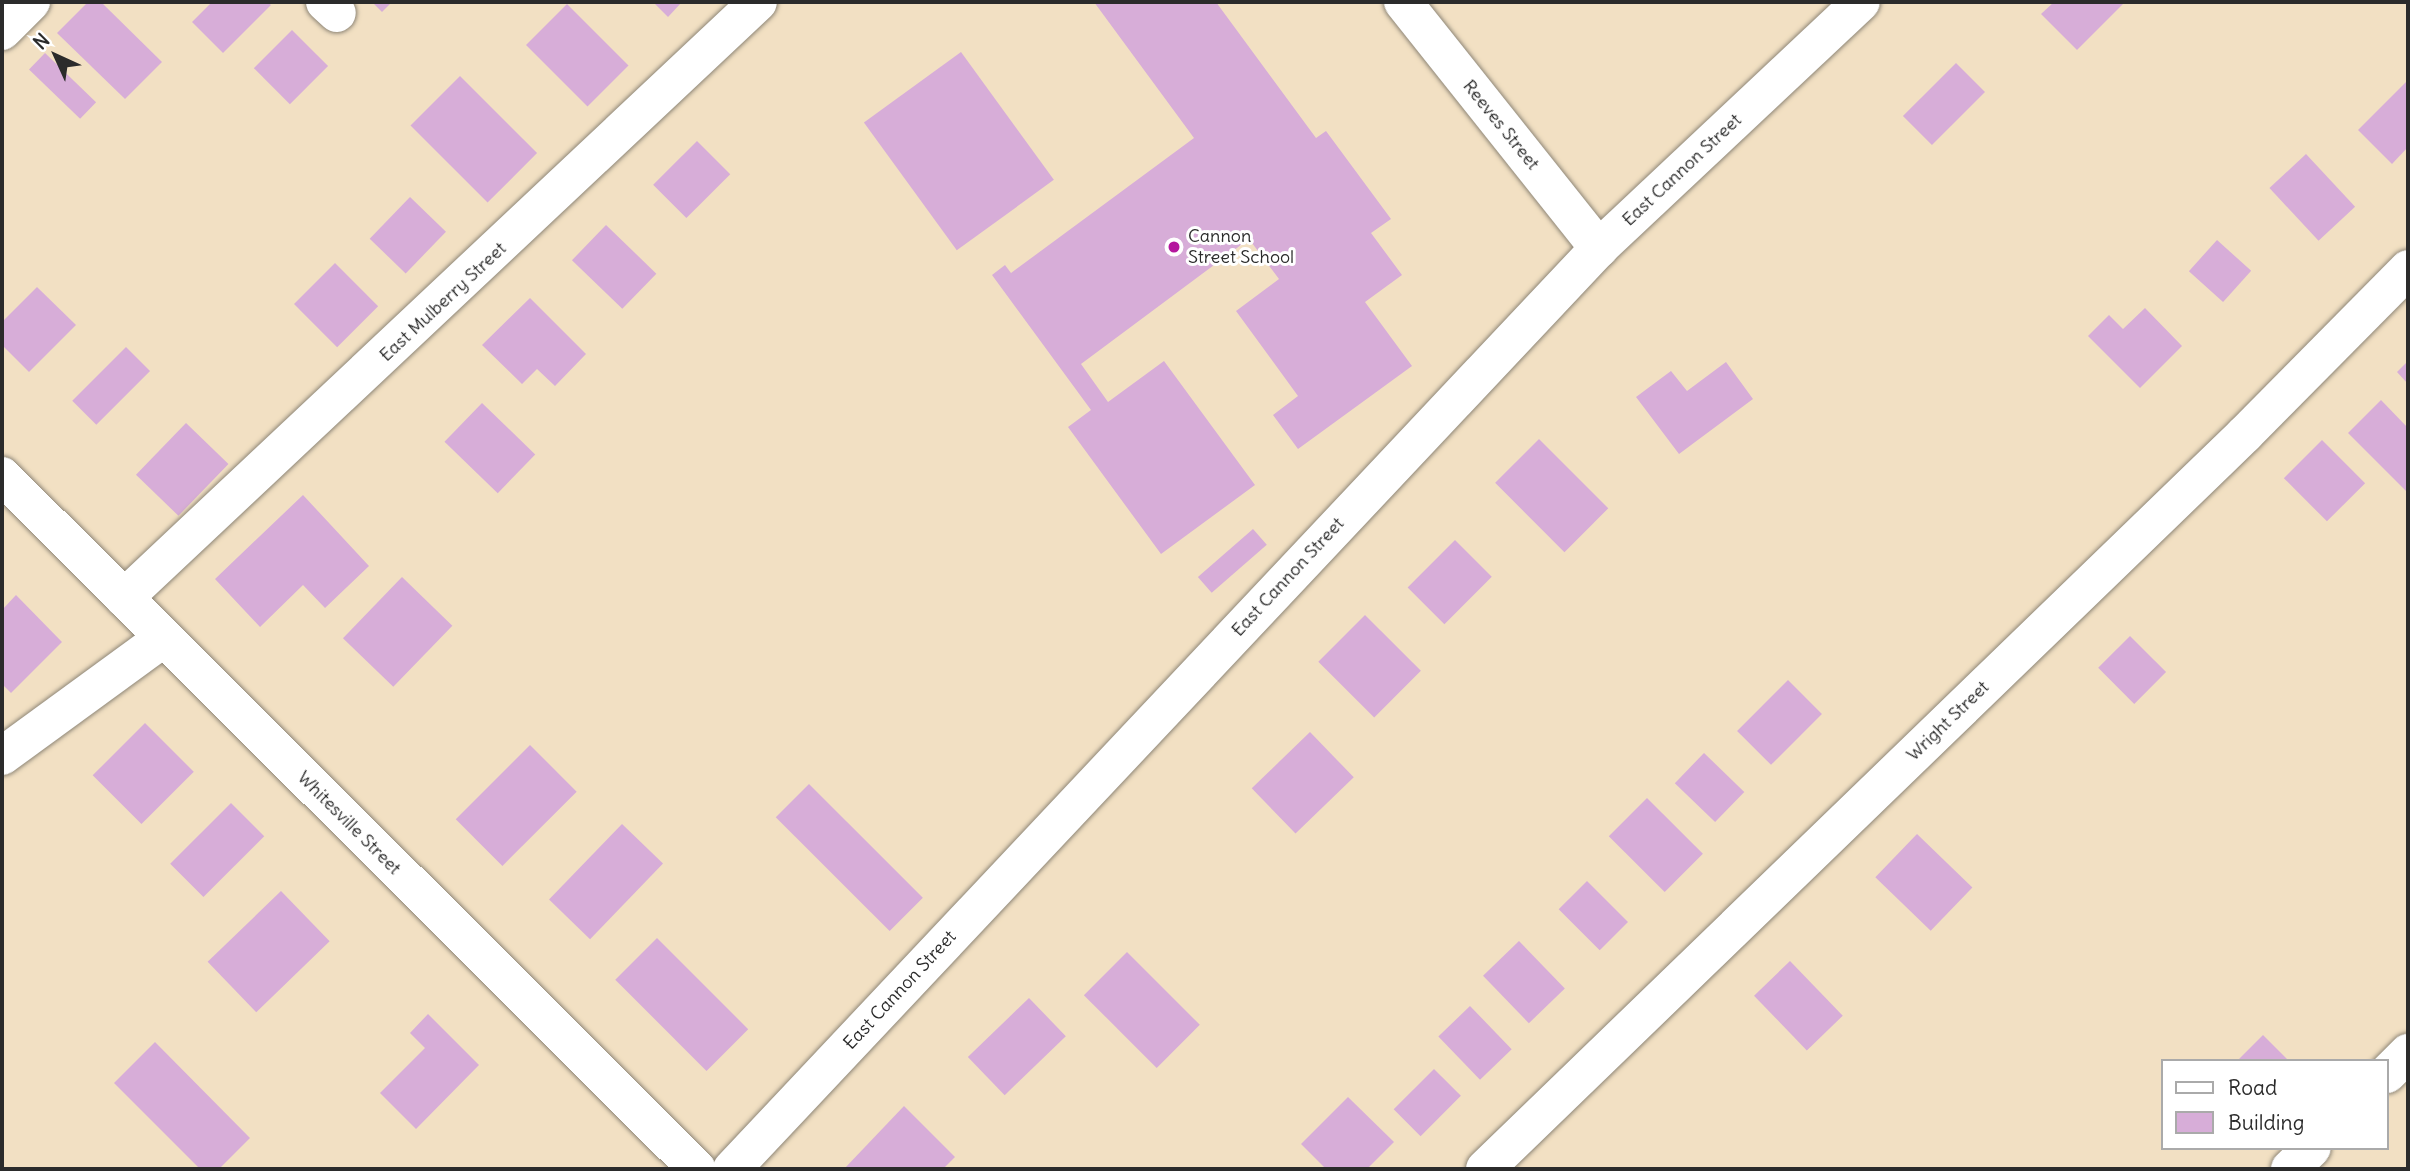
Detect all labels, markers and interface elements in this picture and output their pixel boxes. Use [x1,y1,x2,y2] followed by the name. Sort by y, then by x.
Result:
[21,21,91,91] north arrow
[28,28,54,54] text: N
[1458,76,1544,174] street label: Reeves Street
[1618,109,1746,231] street label: East Cannon Street
[1188,226,1294,268] place label: Cannon Street School
[375,238,511,366] street label: East Mulberry Street
[1166,239,1182,255] marker: Cannon Street School
[1227,513,1349,641] street label: East Cannon Street
[1902,676,1994,766] street label: Wright Street
[293,767,405,879] street label: Whitesville Street
[839,926,961,1054] street label: East Cannon Street
[2162,1059,2389,1150] legend
[2228,1074,2277,1101] text: Road
[2228,1109,2304,1136] text: Building

